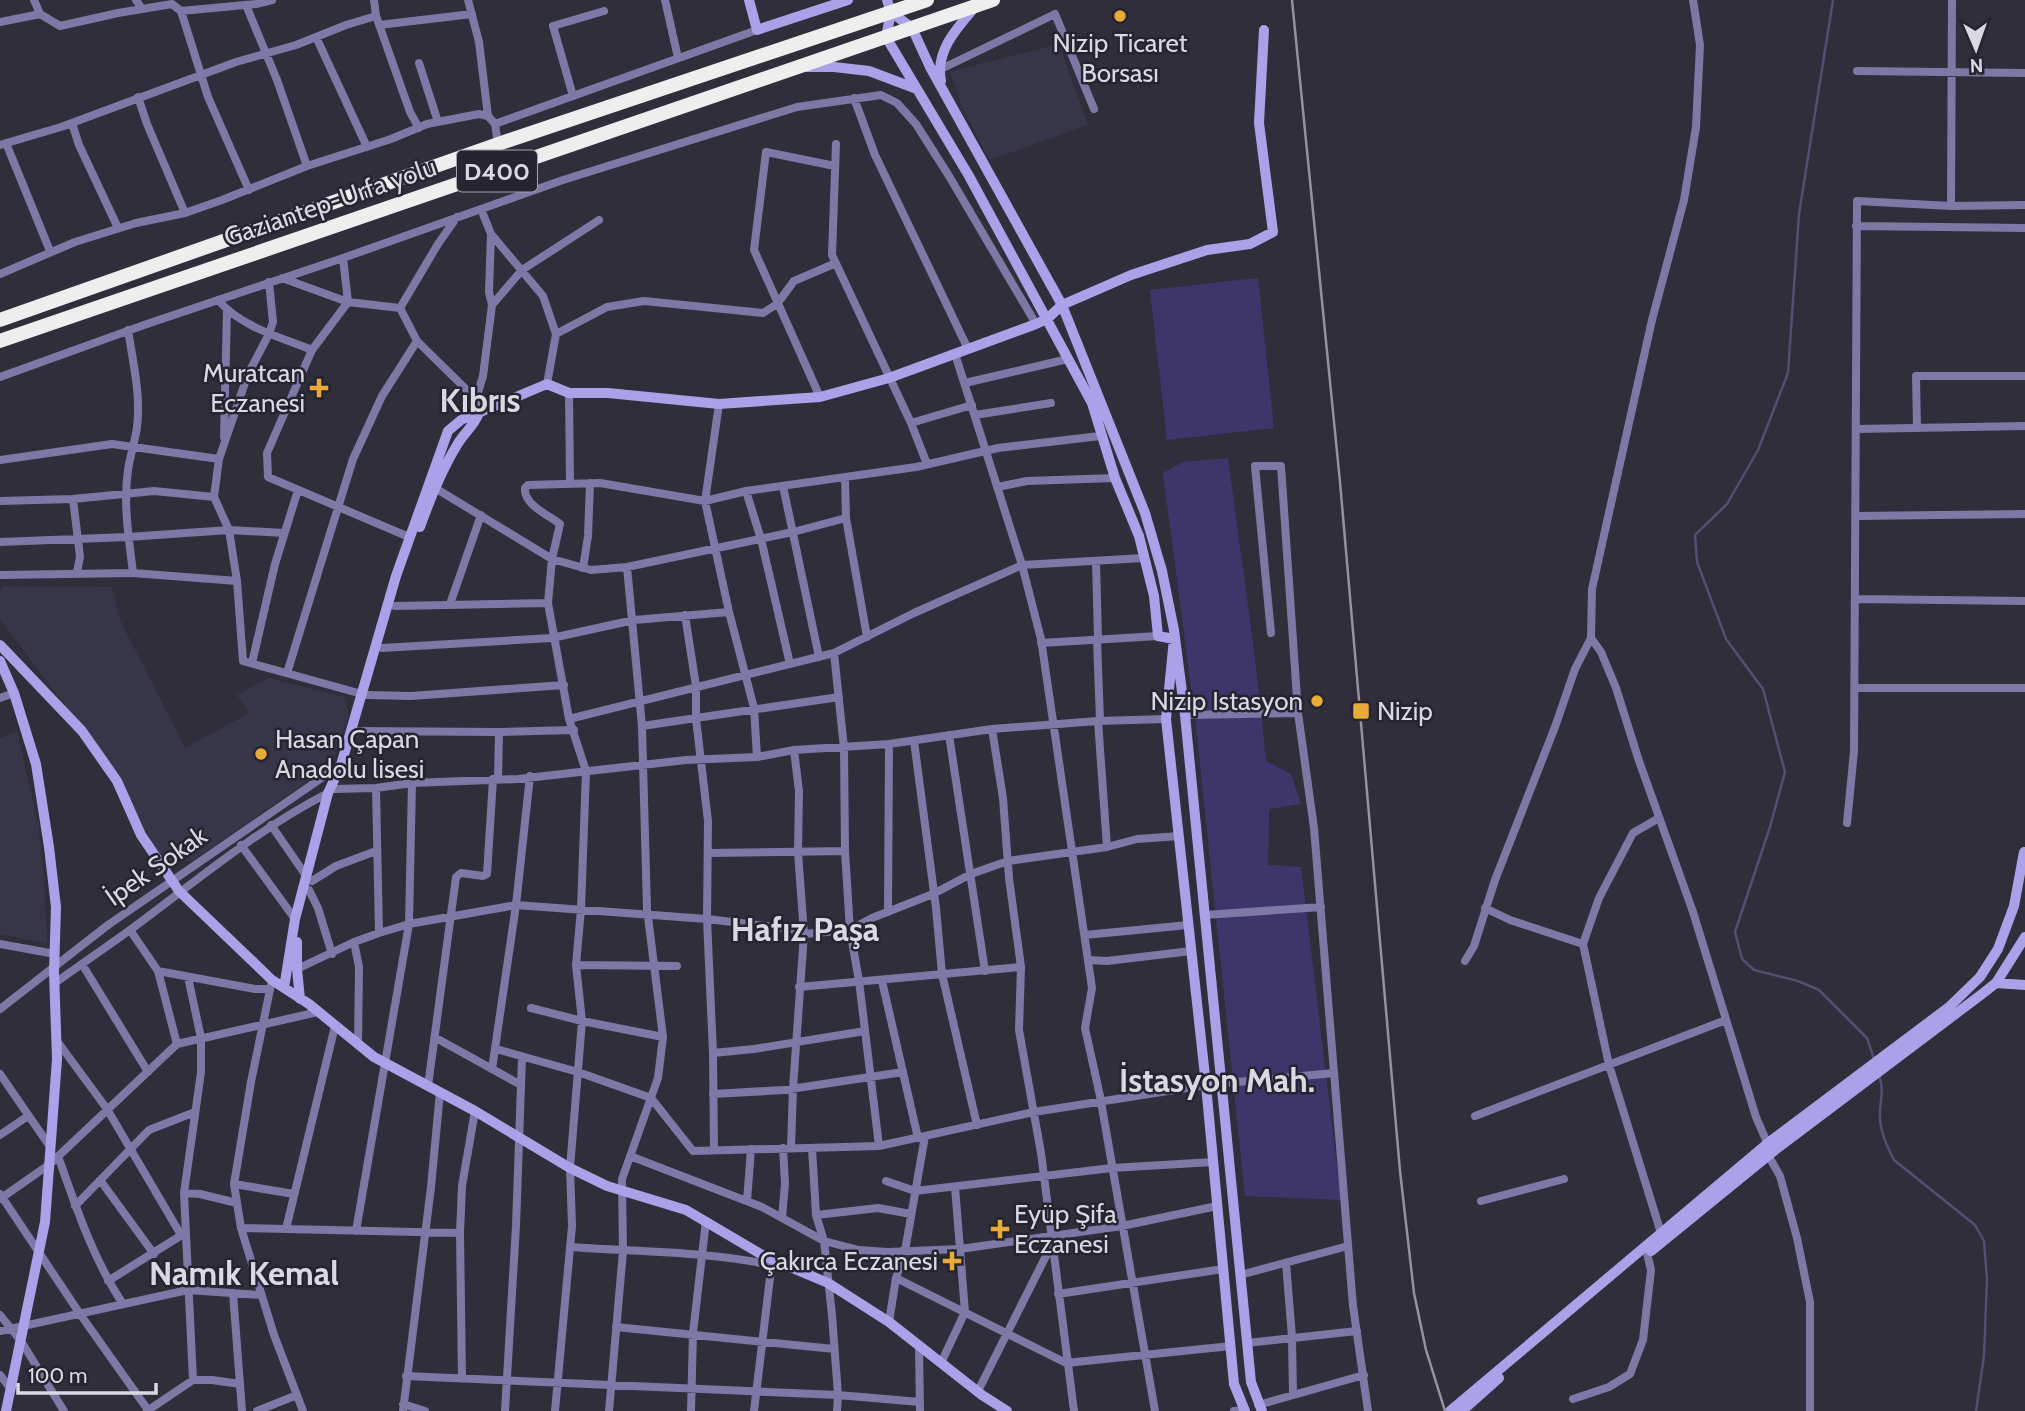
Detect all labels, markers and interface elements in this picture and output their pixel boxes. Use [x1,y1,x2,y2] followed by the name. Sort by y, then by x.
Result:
[1112,8,1128,24] marker: Nizip Ticaret Borsası
[1941,14,2011,84] north arrow
[1052,27,1188,89] place label: Nizip Ticaret Borsası
[1969,54,1984,77] text: N
[457,150,537,191] road number: D400
[220,151,440,253] street label: Gaziantep-Urfa yolu
[203,357,305,419] place label: Muratcan Eczanesi
[311,380,327,396] marker: Muratcan Eczanesi
[439,380,521,420] district label: Kıbrıs
[1150,685,1303,717] place label: Nizip Istasyon
[1309,693,1325,709] marker: Nizip Istasyon
[1377,695,1433,727] place label: Nizip
[1351,701,1371,721] marker: Nizip
[275,723,424,785] place label: Hasan Çapan Anadolu lisesi
[253,746,269,762] marker: Hasan Çapan Anadolu lisesi
[99,819,213,913] street label: İpek Sokak
[731,909,880,949] district label: Hafız Paşa
[1119,1060,1315,1100] district label: İstasyon Mah.
[1014,1198,1117,1260] place label: Eyüp Şifa Eczanesi
[992,1221,1008,1237] marker: Eyüp Şifa Eczanesi
[760,1245,938,1277] place label: Çakırca Eczanesi
[149,1253,339,1293] district label: Namık Kemal
[944,1253,960,1269] marker: Çakırca Eczanesi
[18,1352,156,1396] scale bar
[28,1363,87,1388] text: 100 m

